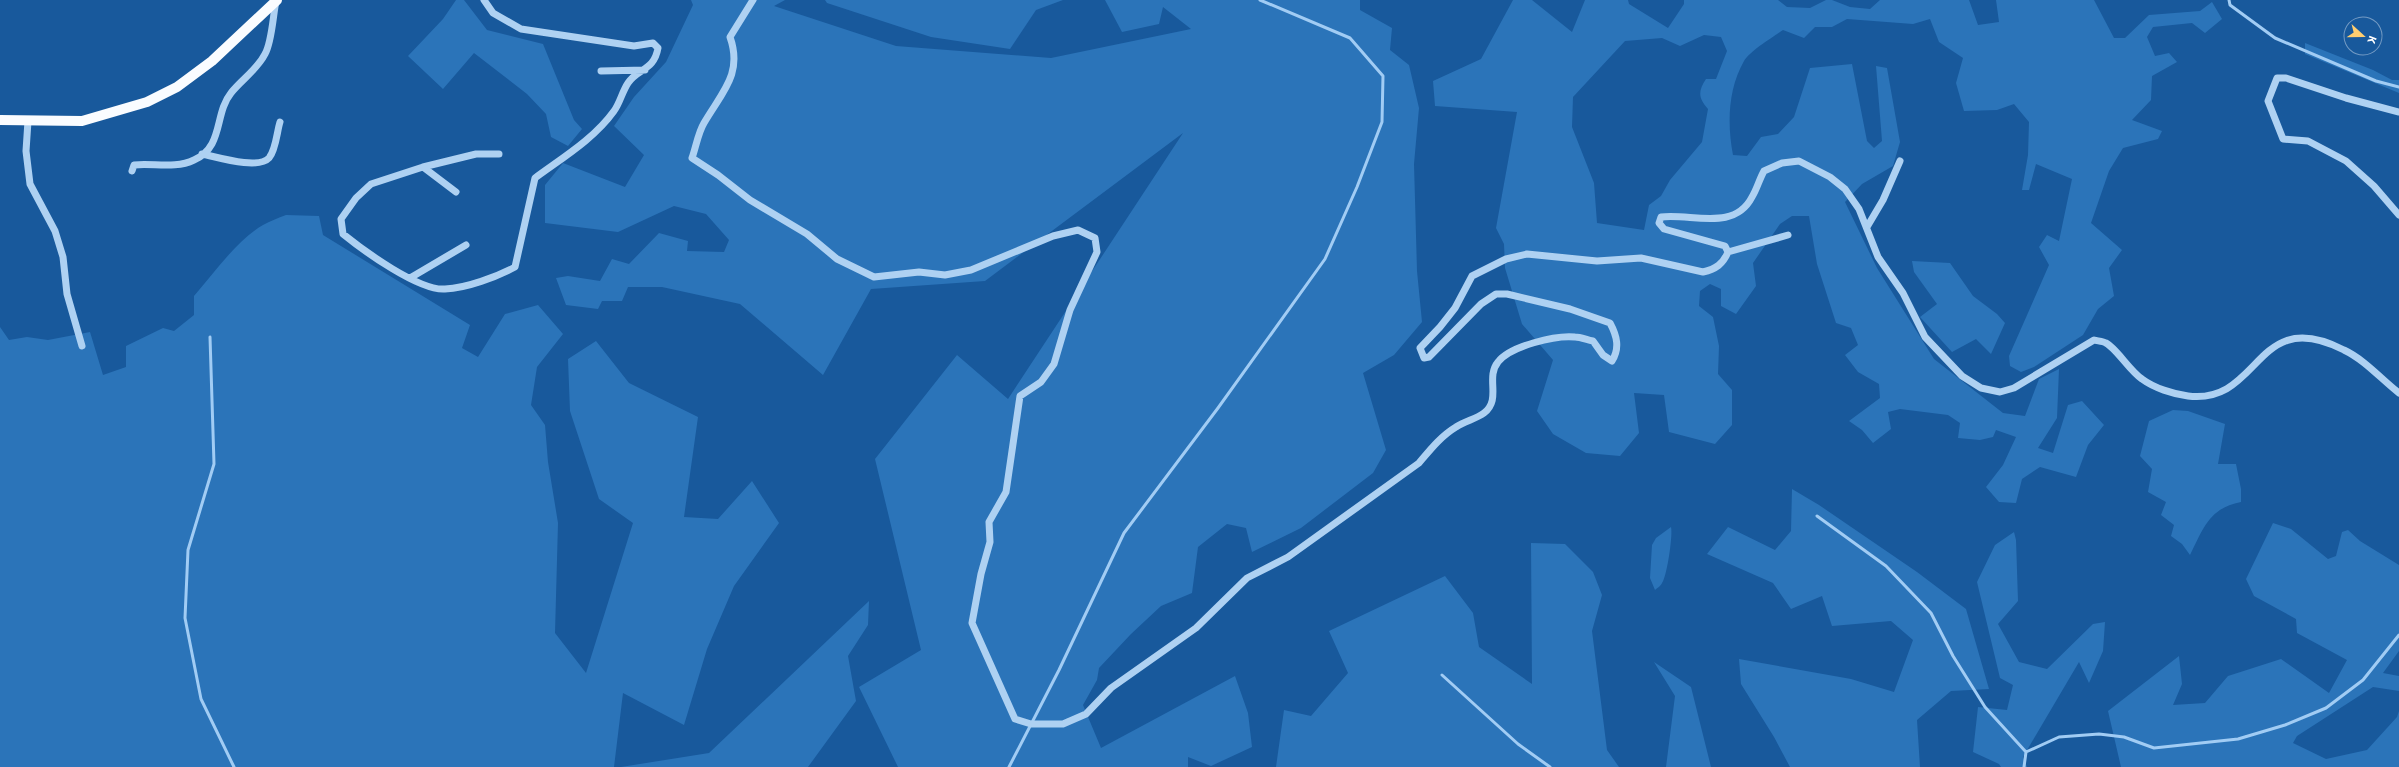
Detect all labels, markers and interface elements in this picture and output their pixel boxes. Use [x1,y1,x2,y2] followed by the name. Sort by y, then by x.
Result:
[2343,16,2383,56] north arrow
[2364,34,2379,46] text: K

